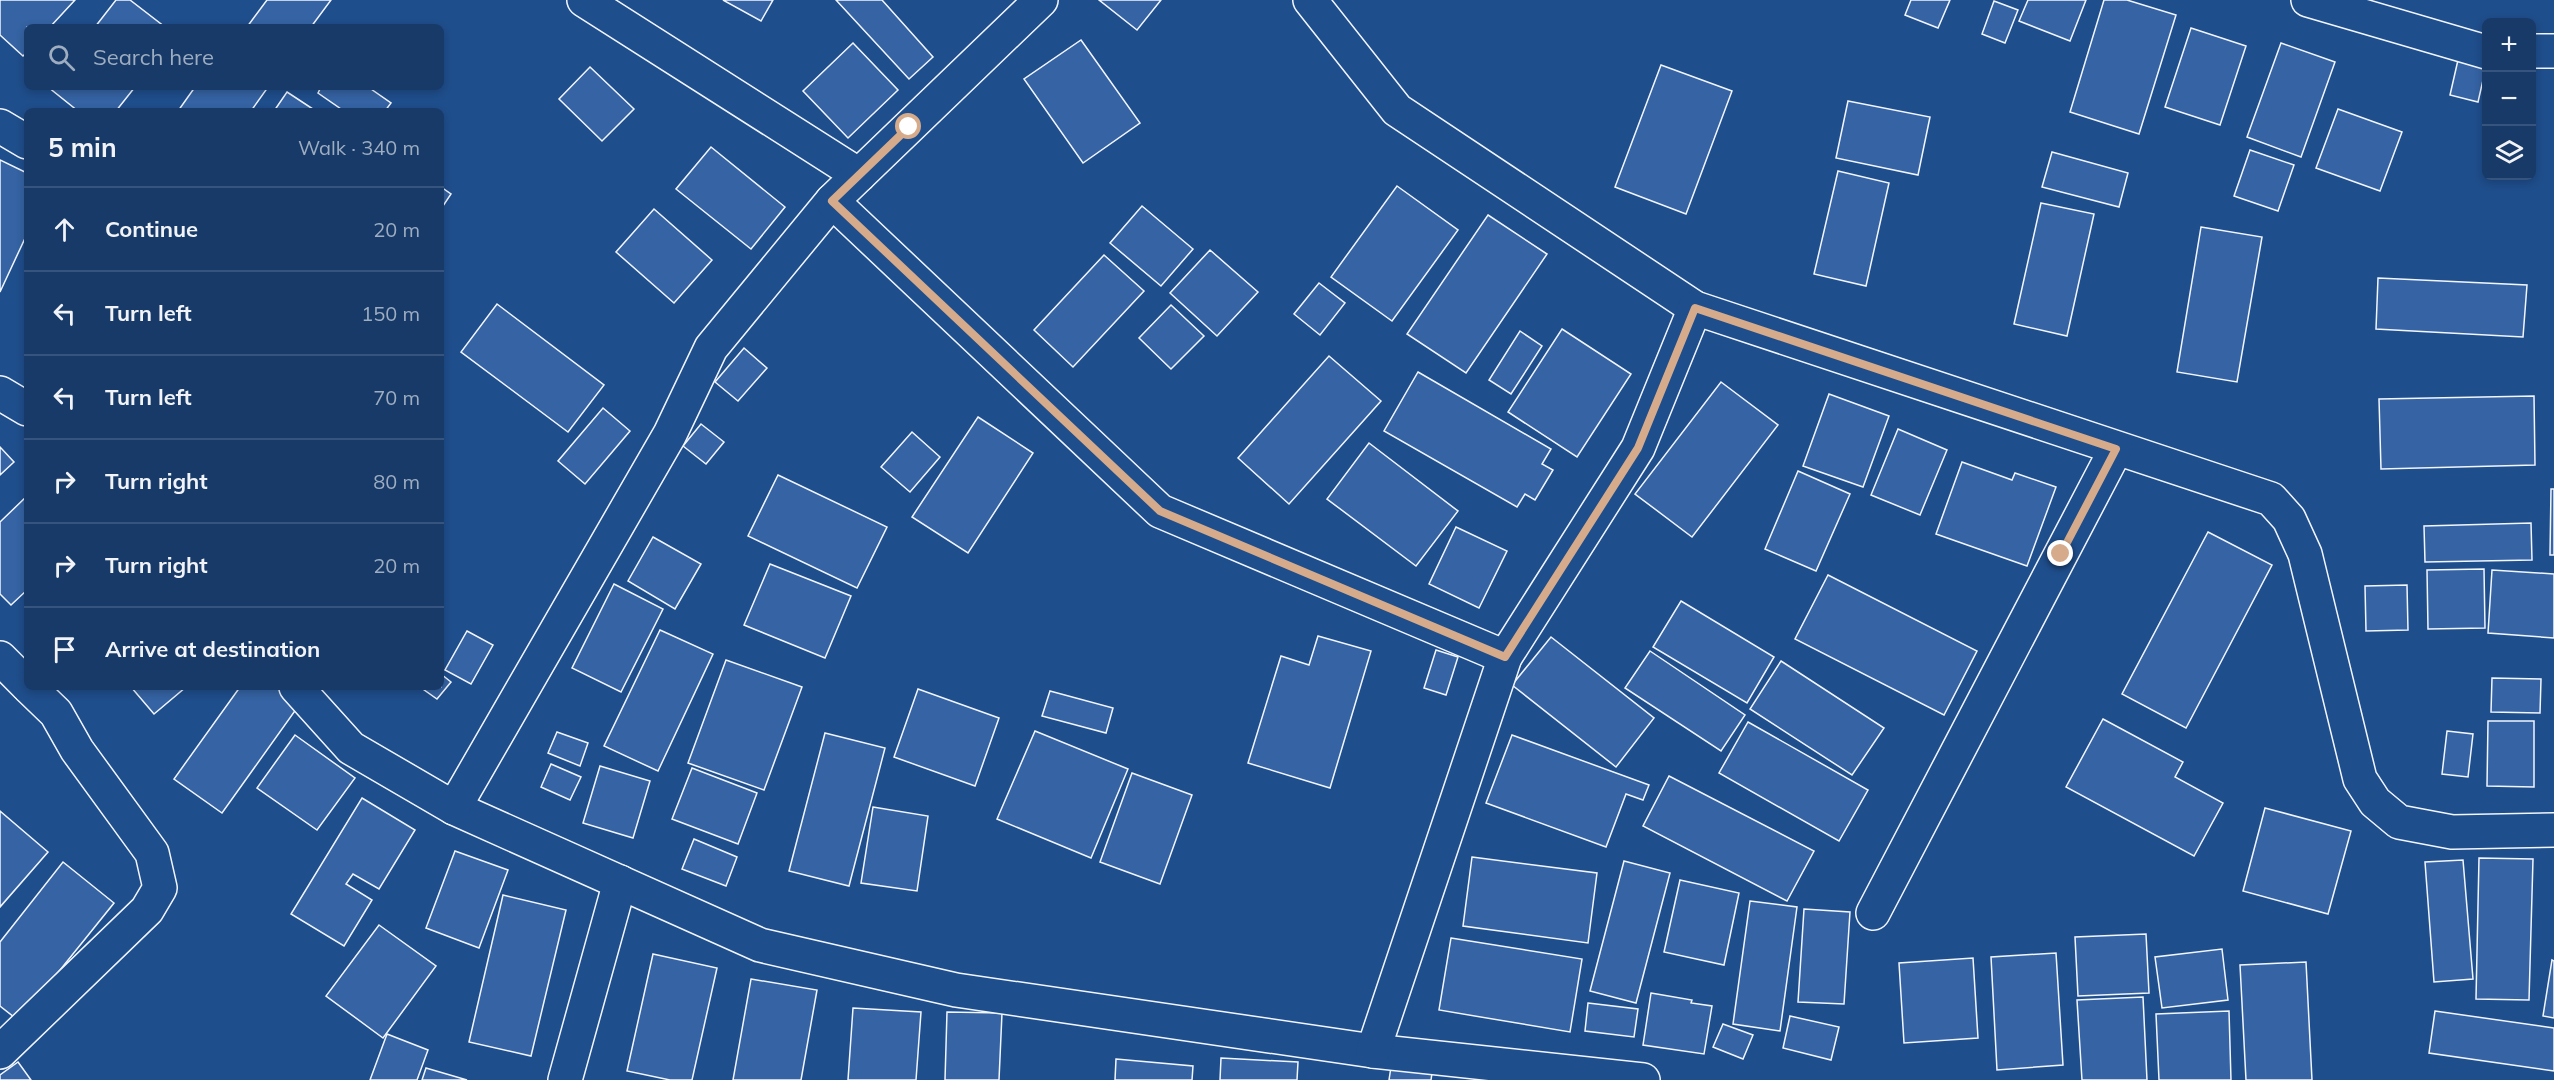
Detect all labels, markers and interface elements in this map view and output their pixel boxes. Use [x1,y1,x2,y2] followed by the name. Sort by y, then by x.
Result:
[2482,18,2536,180] map controls
[2482,18,2536,72] button: +
[24,24,444,90] search box
[45,41,78,74] icon: search
[93,43,214,71] text: Search here
[2482,72,2536,126] button: −
[895,113,921,139] route start
[2482,126,2536,180] button: layers
[48,131,117,164] text: 5 min
[298,135,420,160] text: Walk · 340 m
[48,213,81,246] icon: ahead
[105,215,198,243] text: Continue
[373,217,420,242] text: 20 m
[48,297,81,330] icon: left
[105,299,192,327] text: Turn left
[361,301,420,326] text: 150 m
[48,381,81,414] icon: left
[105,383,192,411] text: Turn left
[373,385,420,410] text: 70 m
[48,465,81,498] icon: right
[105,467,208,495] text: Turn right
[373,469,420,494] text: 80 m
[2047,540,2073,566] route end
[48,549,81,582] icon: right
[105,551,208,579] text: Turn right
[373,553,420,578] text: 20 m
[48,633,81,666] icon: arrive
[105,635,320,663] text: Arrive at destination

